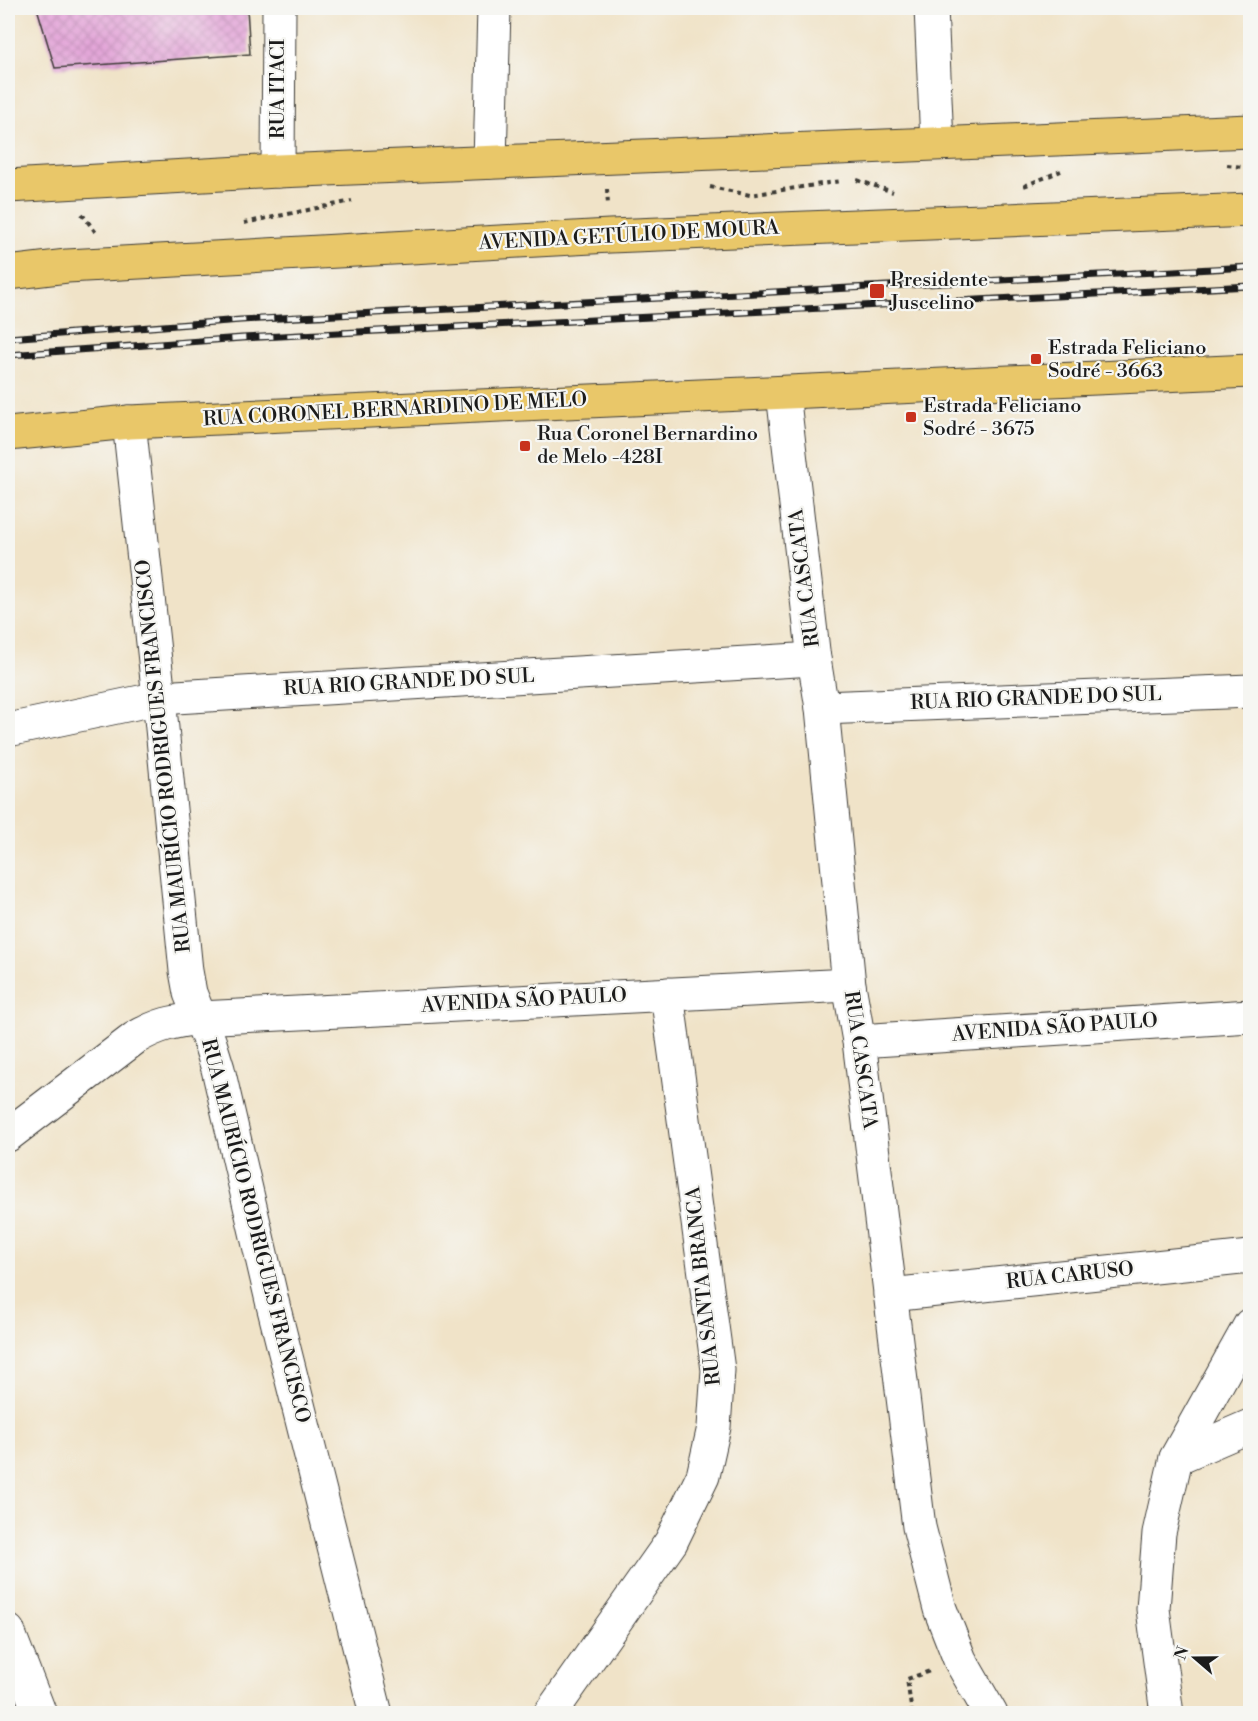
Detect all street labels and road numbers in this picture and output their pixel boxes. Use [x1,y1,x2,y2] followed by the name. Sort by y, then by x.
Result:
[266,38,291,139] street label: RUA ITACI
[477,215,781,256] street label: AVENIDA GETÚLIO DE MOURA
[202,387,588,433] street label: RUA CORONEL BERNARDINO DE MELO
[784,506,826,649] street label: RUA CASCATA
[130,558,197,954] street label: RUA MAURÍCIO RODRIGUES FRANCISCO
[283,664,535,702] street label: RUA RIO GRANDE DO SUL
[910,682,1162,716] street label: RUA RIO GRANDE DO SUL
[419,981,628,1019] street label: AVENIDA SÃO PAULO
[838,989,882,1132] street label: RUA CASCATA
[950,1006,1159,1048] street label: AVENIDA SÃO PAULO
[195,1036,316,1426] street label: RUA MAURÍCIO RODRIGUES FRANCISCO
[681,1184,727,1387] street label: RUA SANTA BRANCA
[1005,1257,1135,1295] street label: RUA CARUSO

